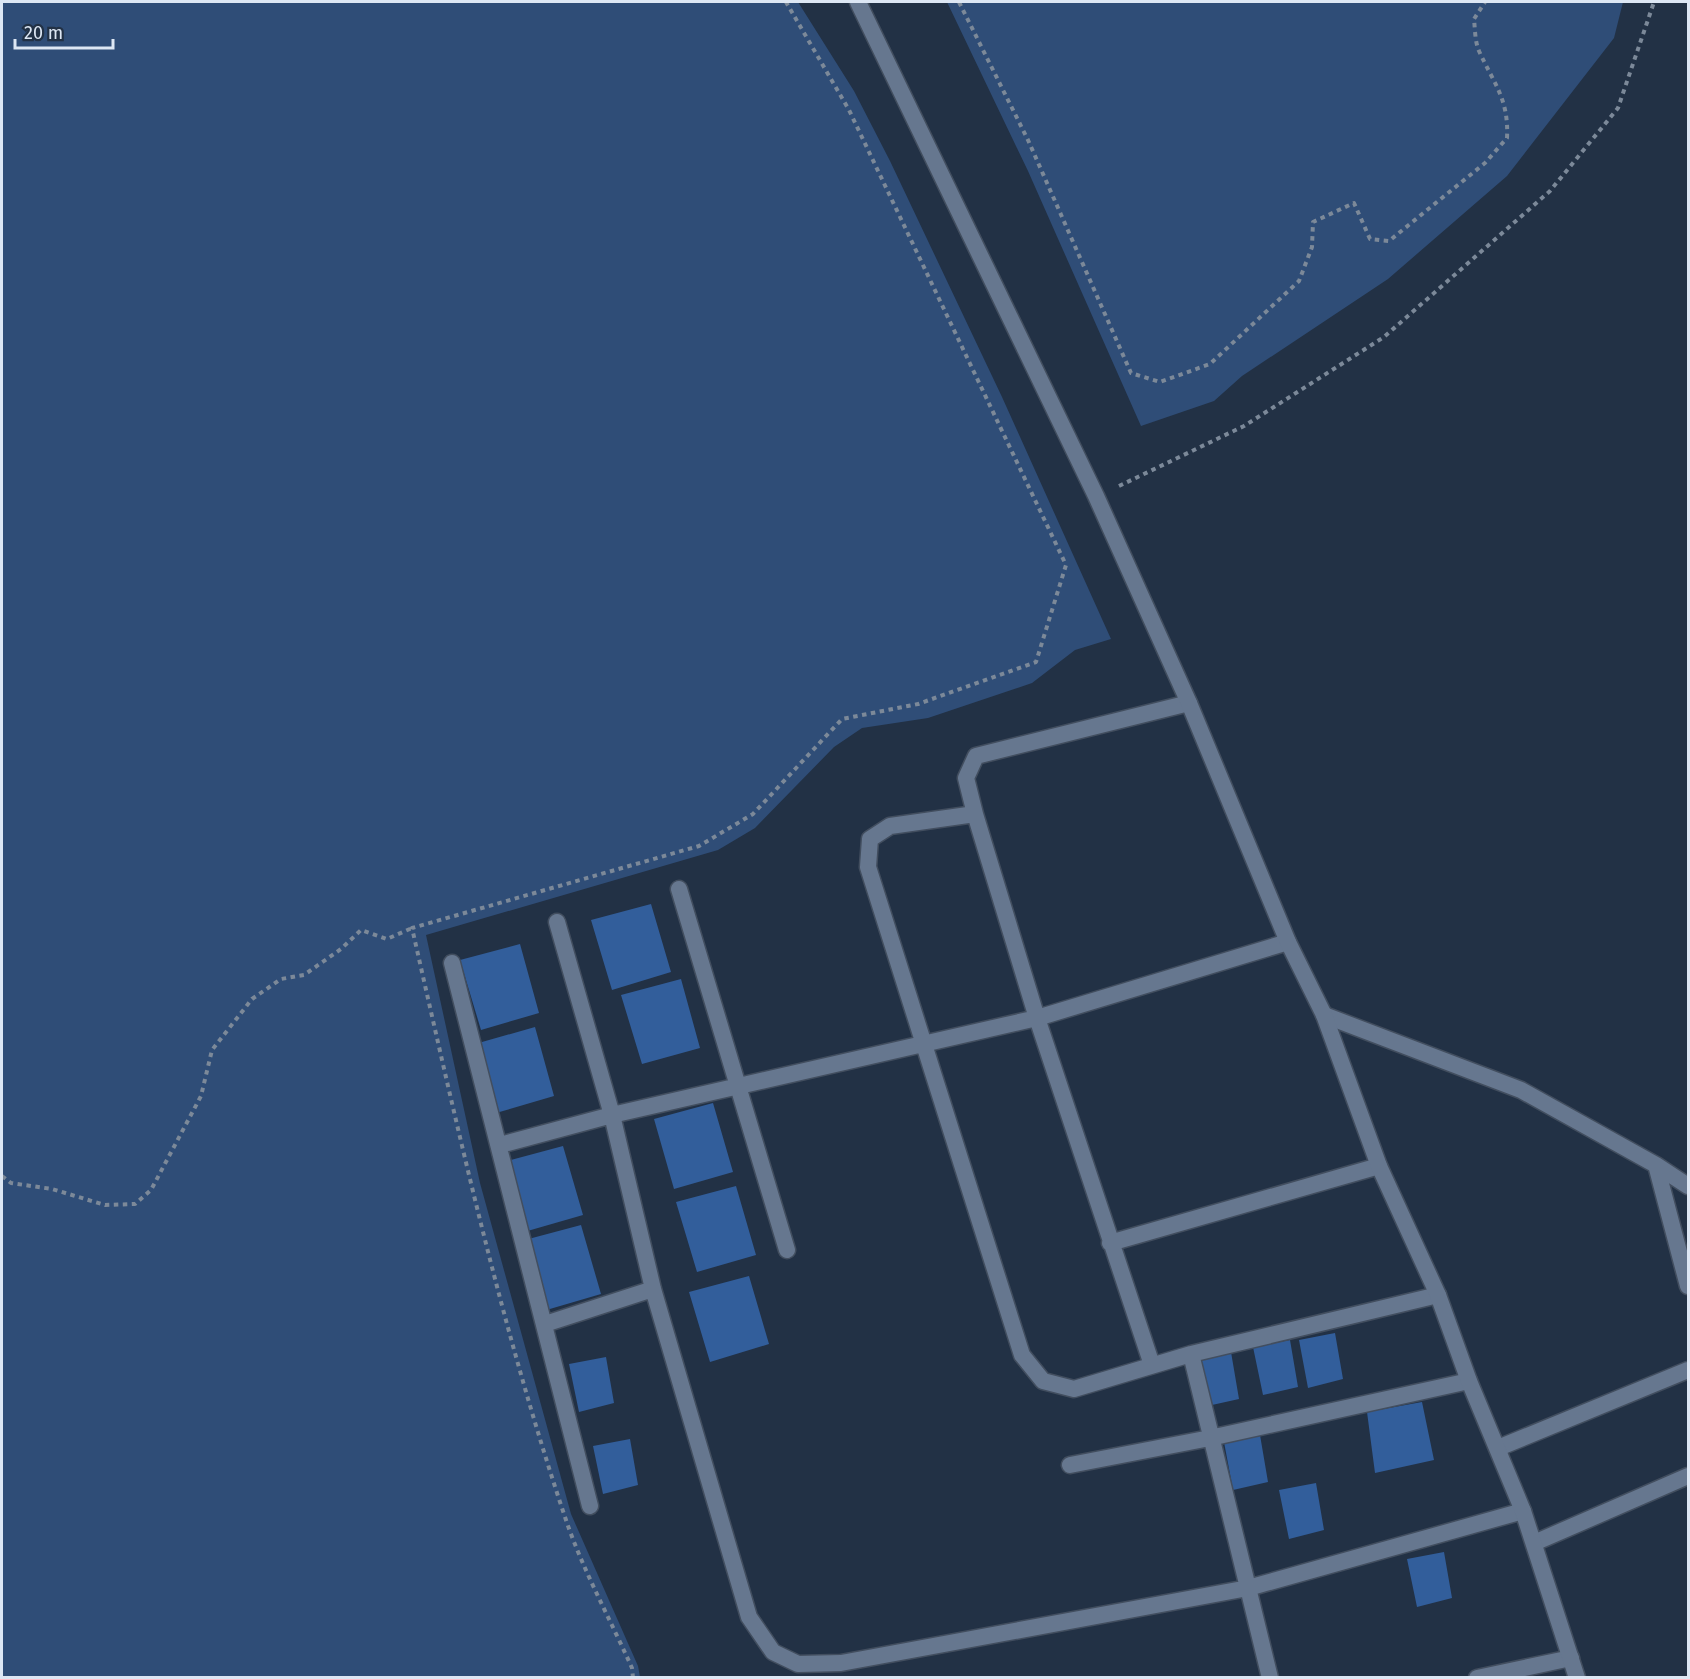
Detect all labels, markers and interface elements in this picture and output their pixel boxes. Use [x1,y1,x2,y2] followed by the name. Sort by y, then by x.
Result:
[15,12,112,50] scale bar
[24,22,63,44] text: 20 m

